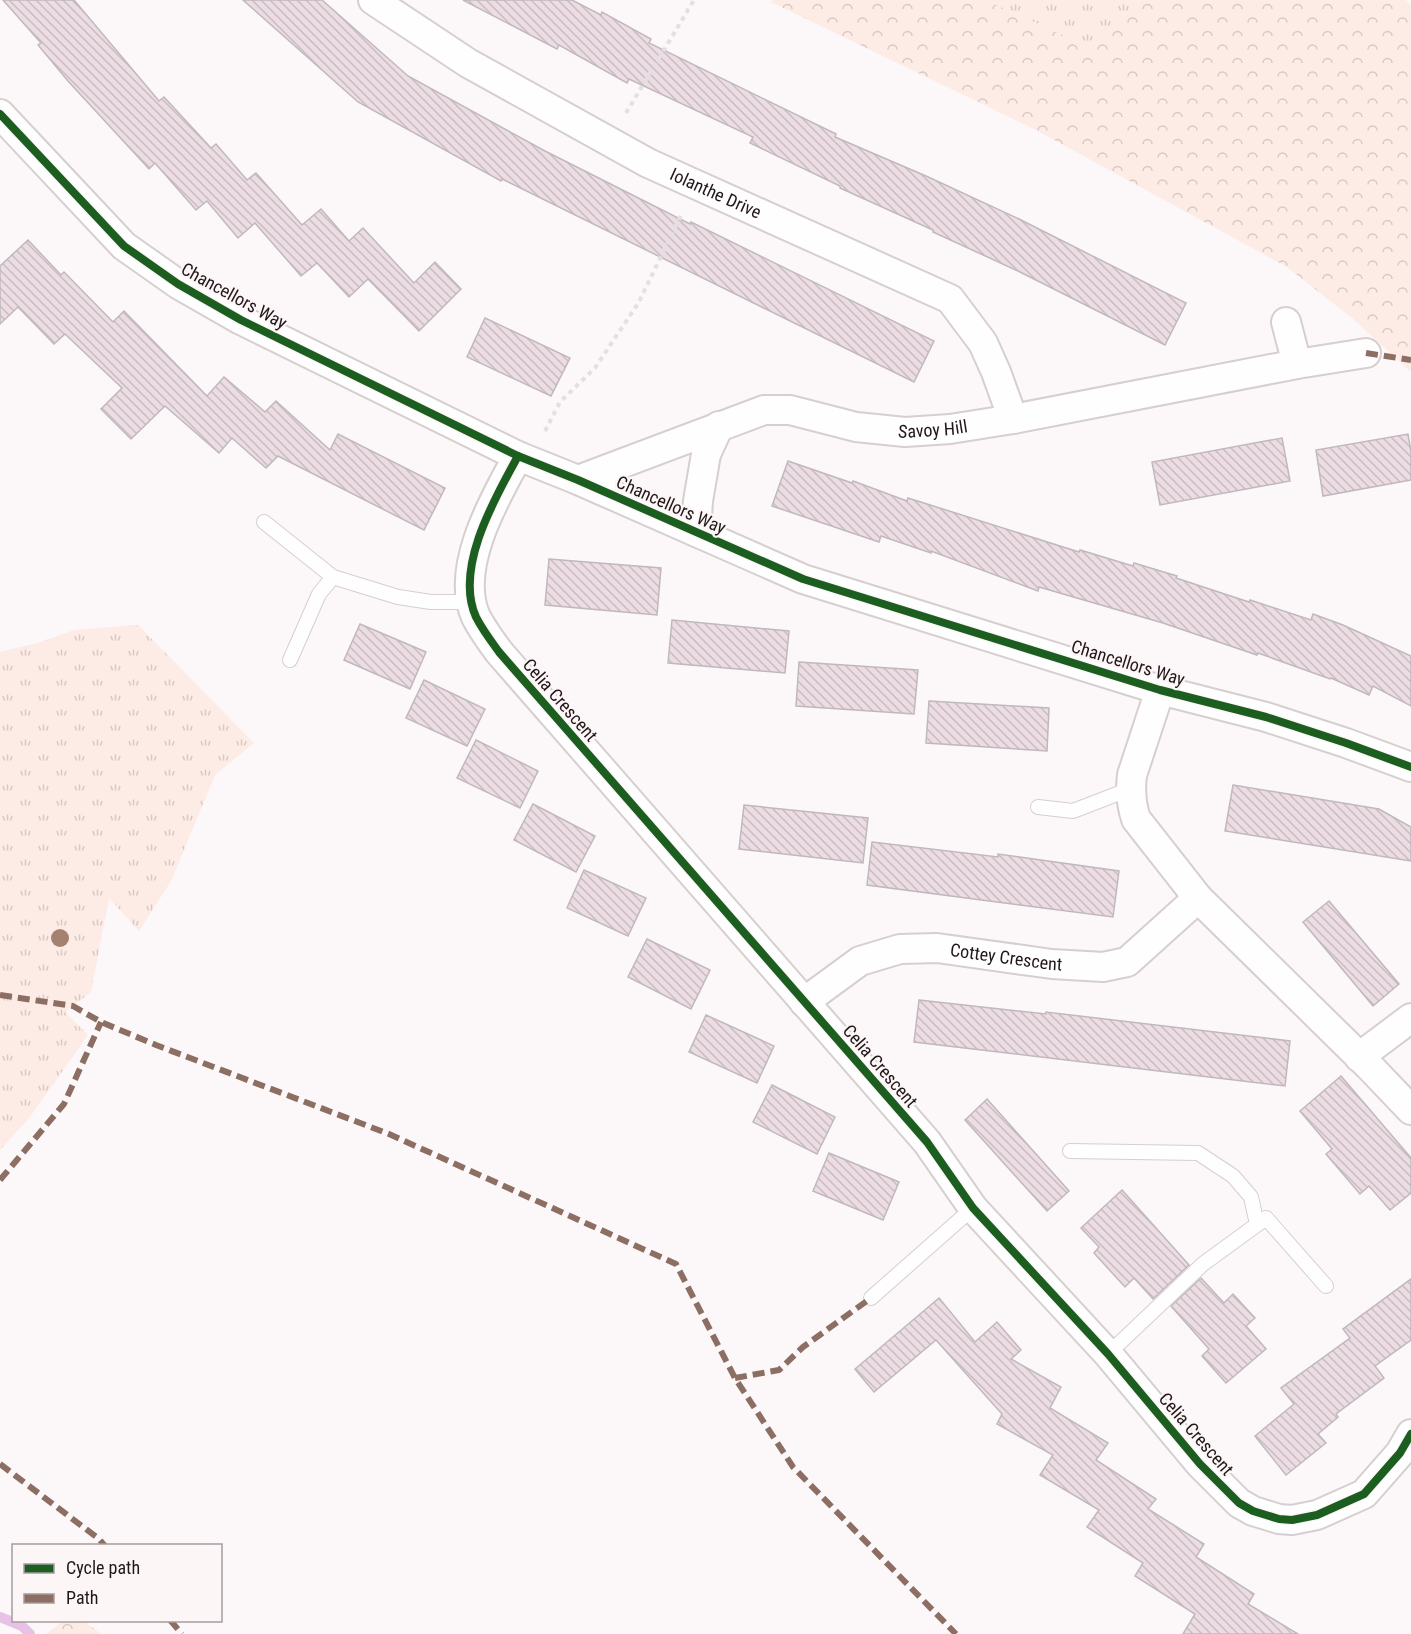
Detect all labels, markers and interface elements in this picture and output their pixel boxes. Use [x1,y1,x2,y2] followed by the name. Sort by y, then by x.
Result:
[667,163,765,223] street label: Iolanthe Drive
[178,258,291,333] street label: Chancellors Way
[897,415,969,442] street label: Savoy Hill
[613,471,730,538] street label: Chancellors Way
[1069,635,1188,690] street label: Chancellors Way
[519,654,602,745] street label: Celia Crescent
[949,939,1063,975] street label: Cottey Crescent
[839,1020,922,1111] street label: Celia Crescent
[1155,1388,1238,1479] street label: Celia Crescent
[12,1544,222,1622] legend
[66,1557,140,1578] text: Cycle path
[66,1587,99,1608] text: Path

